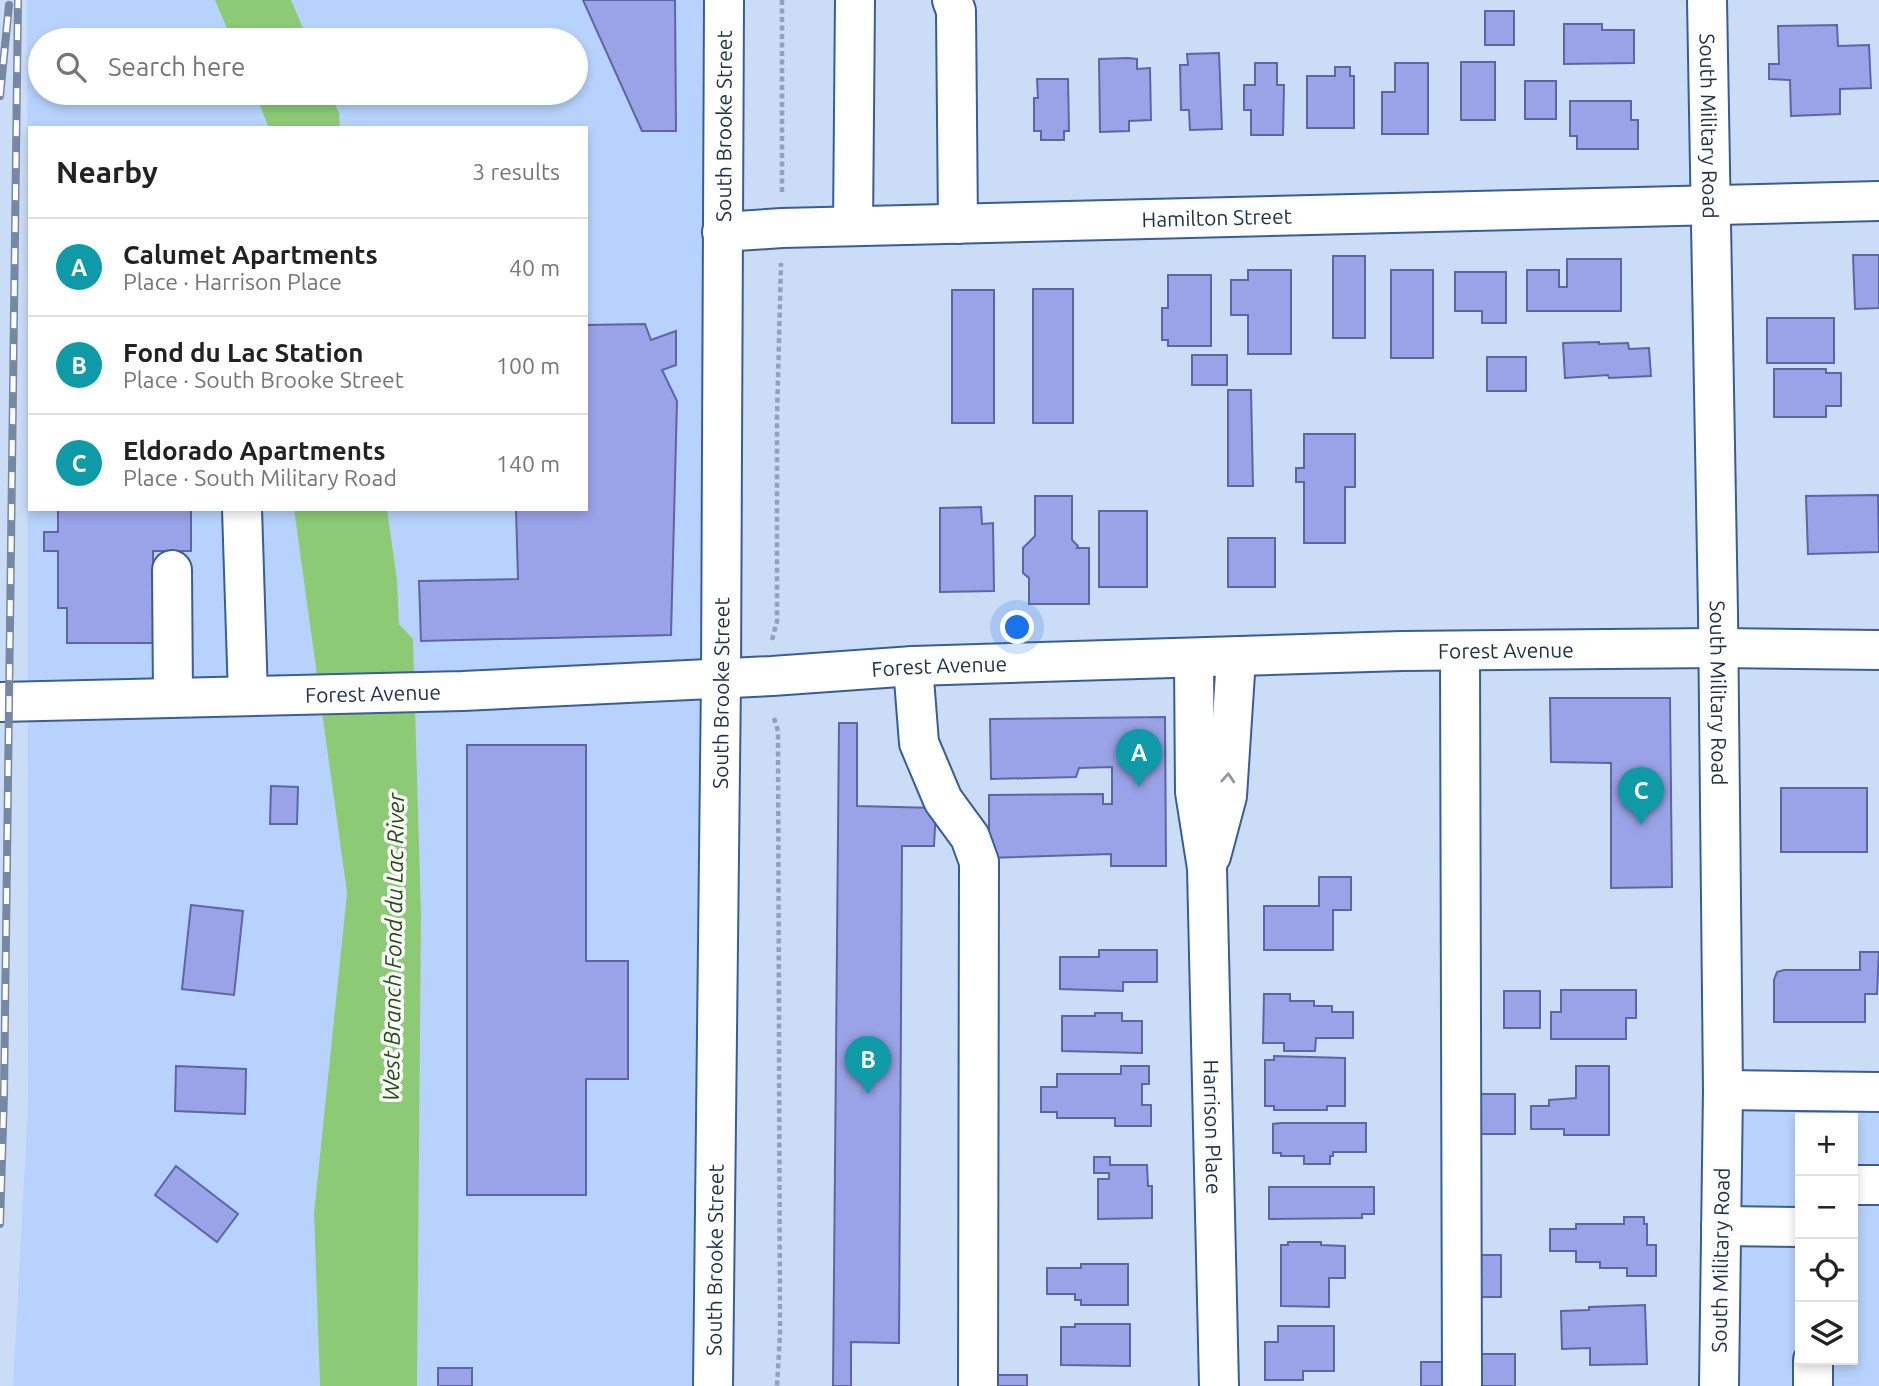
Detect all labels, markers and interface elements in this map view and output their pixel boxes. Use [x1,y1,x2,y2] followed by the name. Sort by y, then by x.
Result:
[28,28,588,105] search box
[711,30,736,222] street label: South Brooke Street
[1696,33,1723,219] street label: South Military Road
[52,48,90,86] icon: search
[108,52,245,81] text: Search here
[56,155,158,189] text: Nearby
[472,159,560,184] text: 3 results
[1141,203,1292,231] street label: Hamilton Street
[123,240,378,269] text: Calumet Apartments
[71,255,87,280] text: A
[509,255,560,280] text: 40 m
[123,269,342,294] text: Place · Harrison Place
[123,338,364,367] text: Fond du Lac Station
[71,353,87,378] text: B
[496,353,560,378] text: 100 m
[123,367,404,392] text: Place · South Brooke Street
[123,436,386,465] text: Eldorado Apartments
[72,451,86,476] text: C
[496,451,560,476] text: 140 m
[123,465,397,490] text: Place · South Military Road
[708,597,733,789] street label: South Brooke Street
[1706,600,1732,786] street label: South Military Road
[1000,610,1034,644] your location
[1438,637,1574,663] street label: Forest Avenue
[870,651,1007,681] street label: Forest Avenue
[305,680,441,707] street label: Forest Avenue
[1116,729,1162,787] pin: A
[1618,767,1664,825] pin: C
[1220,772,1235,783] one-way arrow
[378,791,408,1101] water label: West Branch Fond du Lac River
[845,1036,891,1094] pin: B
[1199,1059,1227,1195] street label: Harrison Place
[1795,1113,1858,1365] map controls
[1795,1113,1858,1176] button: +
[701,1164,728,1356] street label: South Brooke Street
[1706,1167,1734,1353] street label: South Military Road
[1795,1176,1858,1239] button: −
[1795,1239,1858,1302] button: locate
[1795,1302,1858,1365] button: layers

